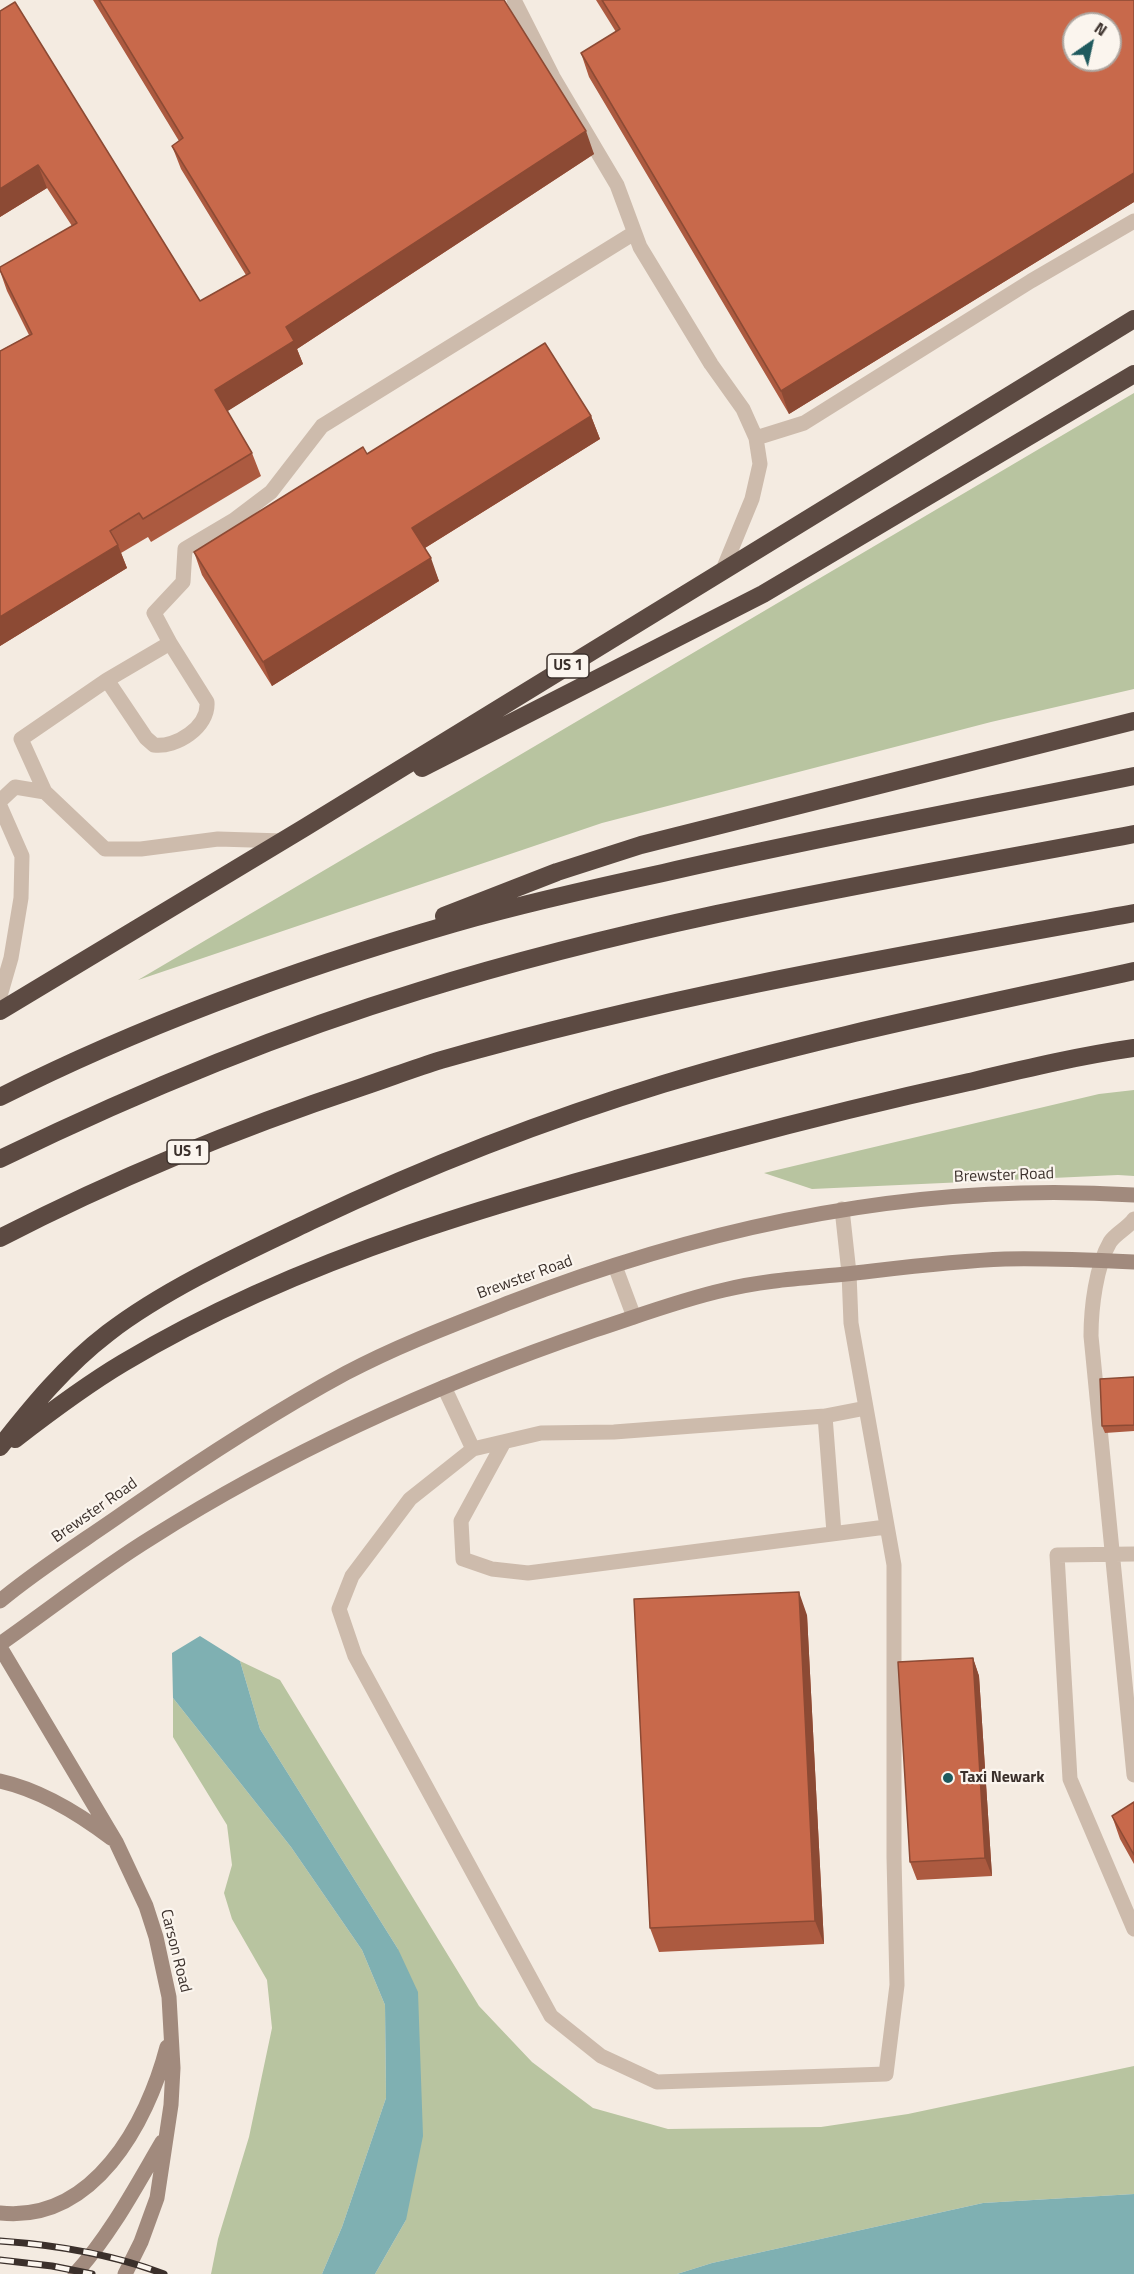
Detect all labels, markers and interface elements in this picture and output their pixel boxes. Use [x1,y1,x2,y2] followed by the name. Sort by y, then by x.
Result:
[1062,12,1122,72] north arrow
[1090,16,1112,42] text: N
[547,654,589,678] road number: US 1
[167,1140,209,1164] road number: US 1
[954,1165,1054,1187] street label: Brewster Road
[475,1252,575,1304] street label: Brewster Road
[48,1474,142,1548] street label: Brewster Road
[960,1768,1045,1788] place label: Taxi Newark
[941,1771,955,1785] marker: Taxi Newark
[155,1907,195,1995] street label: Carson Road

